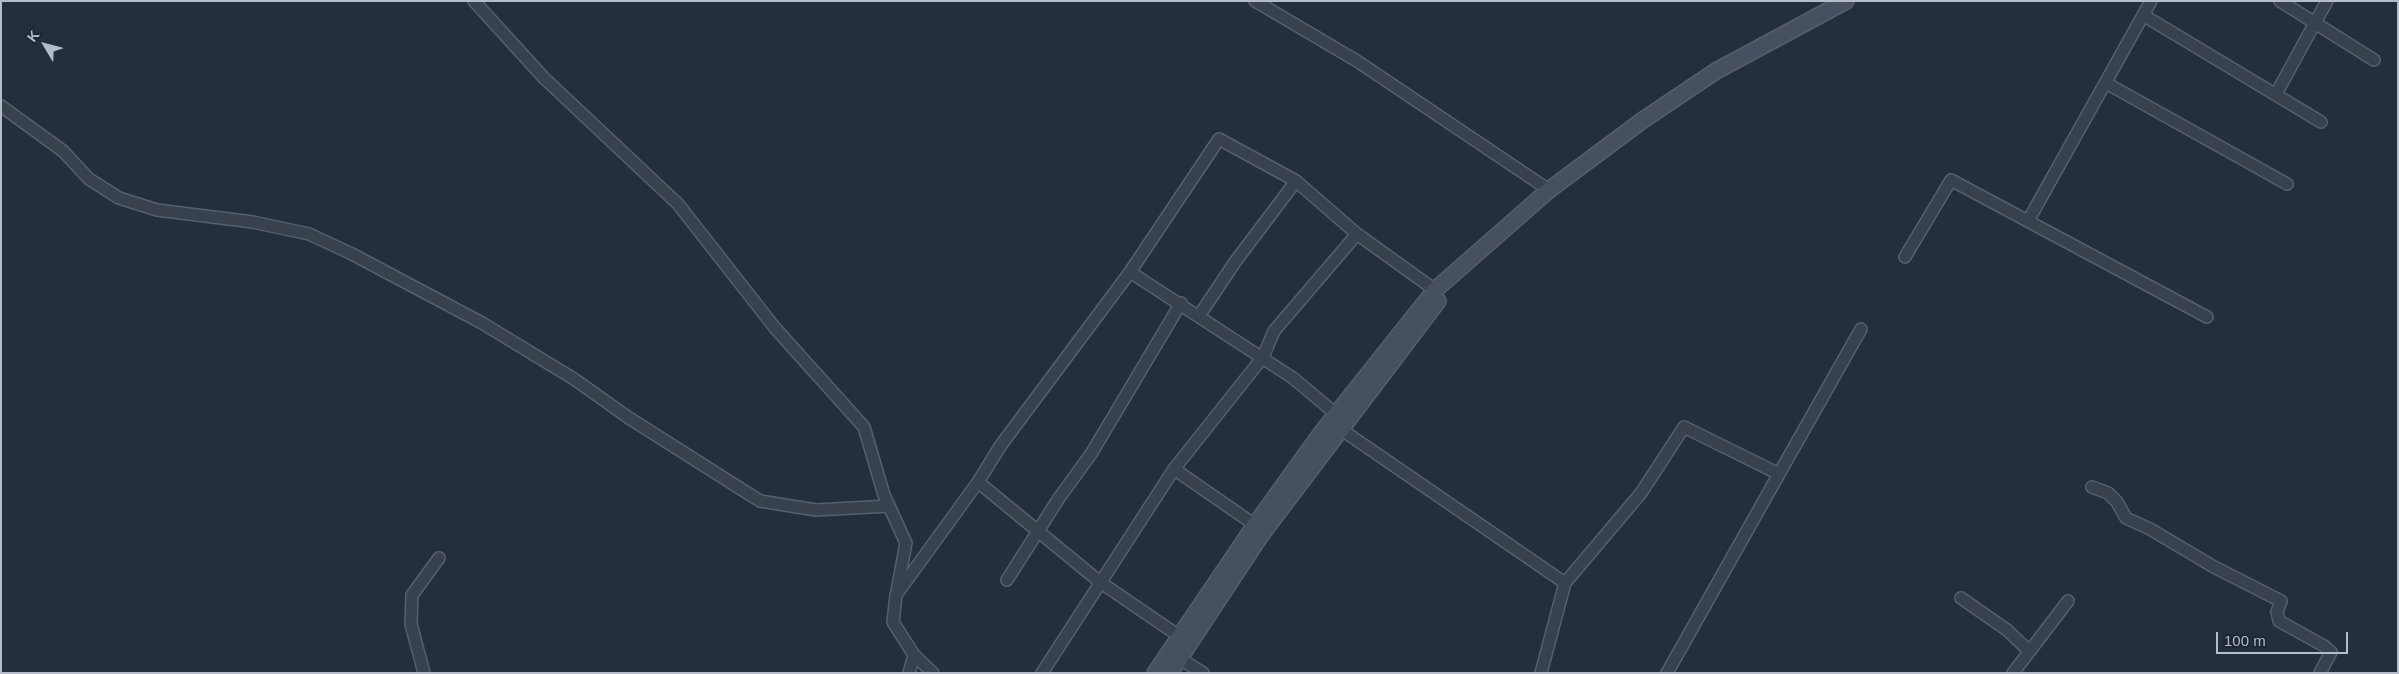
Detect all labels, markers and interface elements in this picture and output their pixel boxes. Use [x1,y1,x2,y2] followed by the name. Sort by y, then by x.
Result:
[20,20,70,70] north arrow
[24,27,42,45] text: K
[2219,622,2352,654] scale bar
[2224,632,2266,649] text: 100 m

